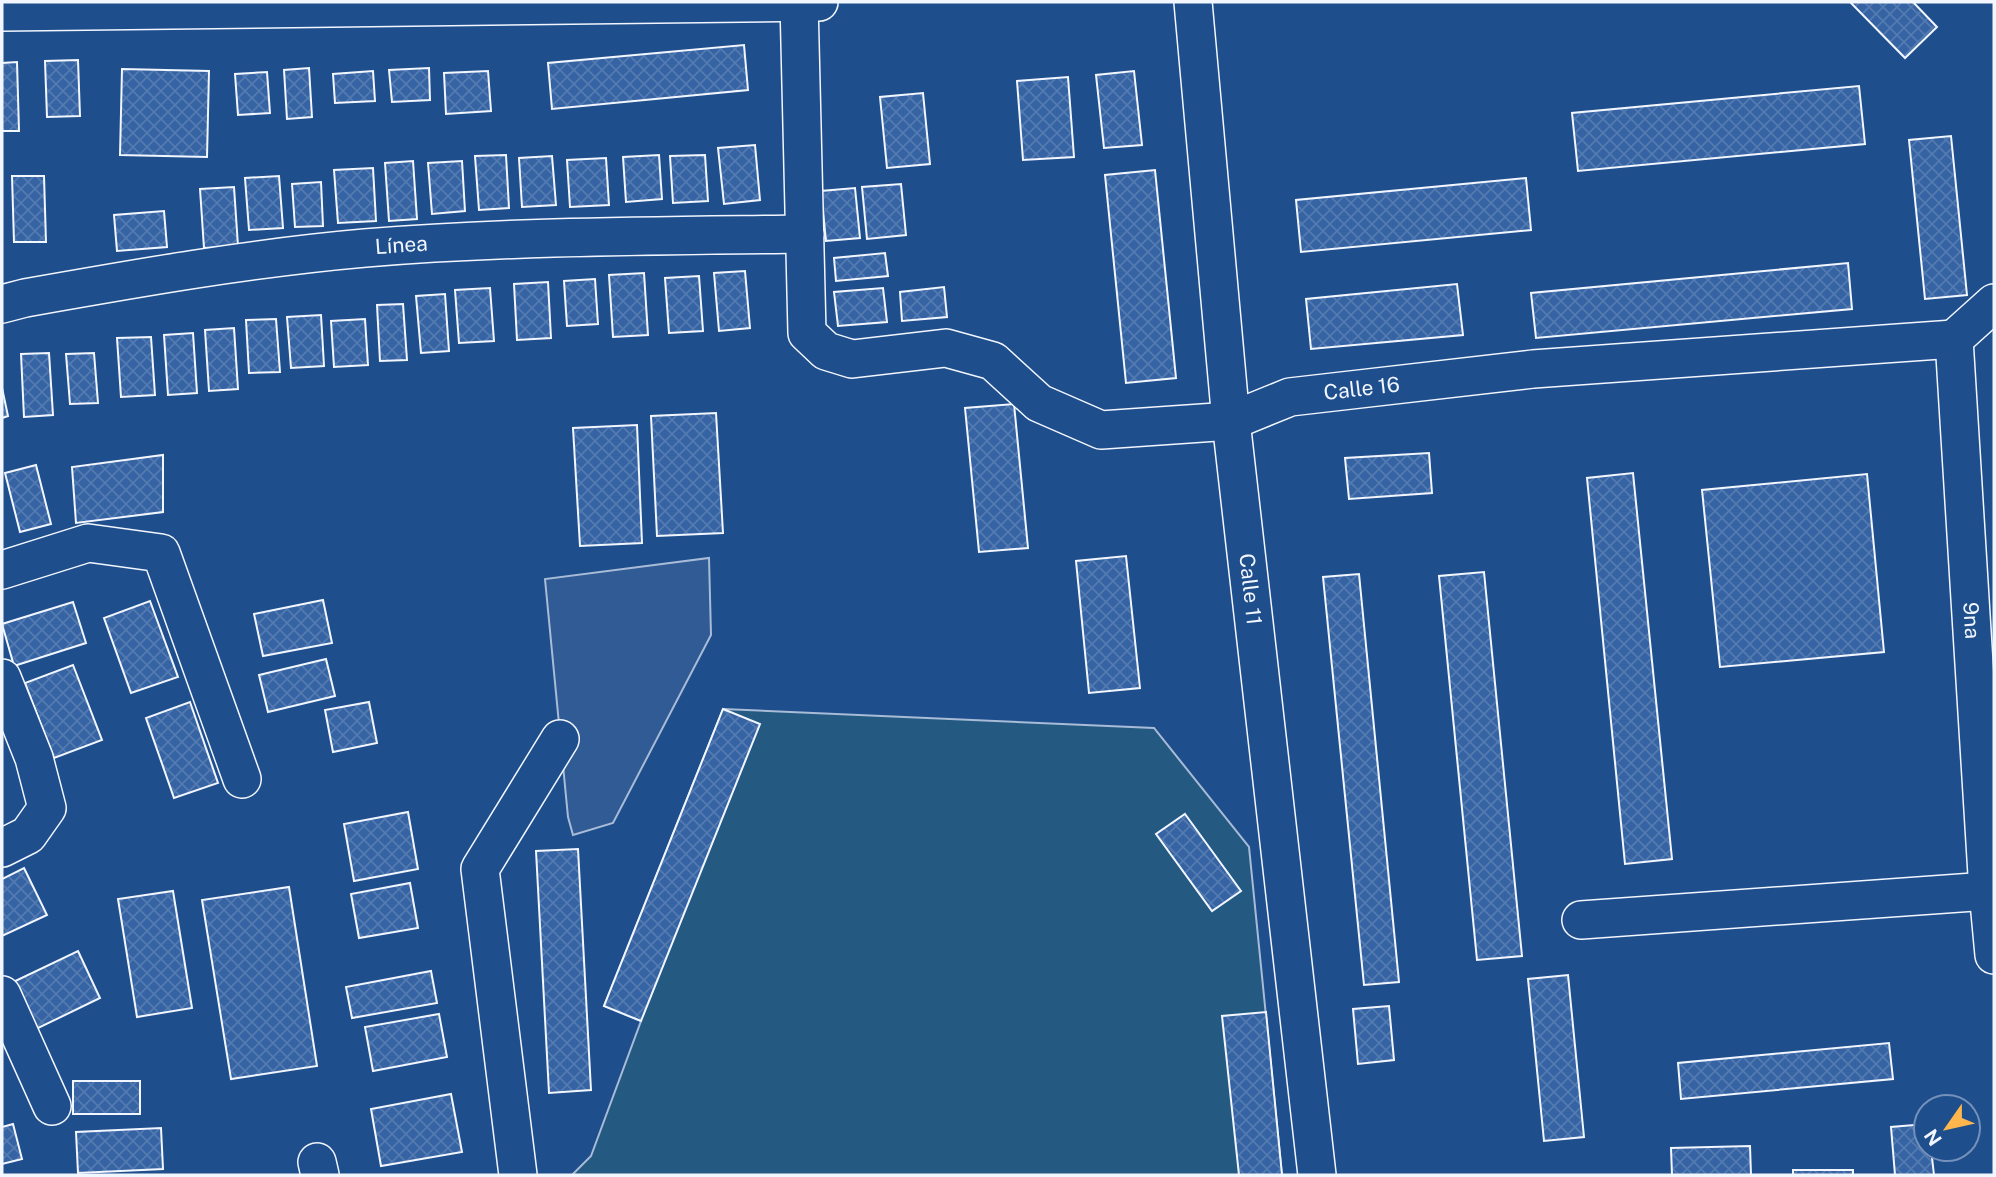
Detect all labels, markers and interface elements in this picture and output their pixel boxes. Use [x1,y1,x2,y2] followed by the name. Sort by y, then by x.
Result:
[374,231,428,259] street label: Línea
[1322,371,1401,405] street label: Calle 16
[1234,552,1267,626] street label: Calle 11
[1958,601,1985,640] street label: 9na
[1912,1093,1982,1163] north arrow
[1920,1125,1946,1150] text: N

